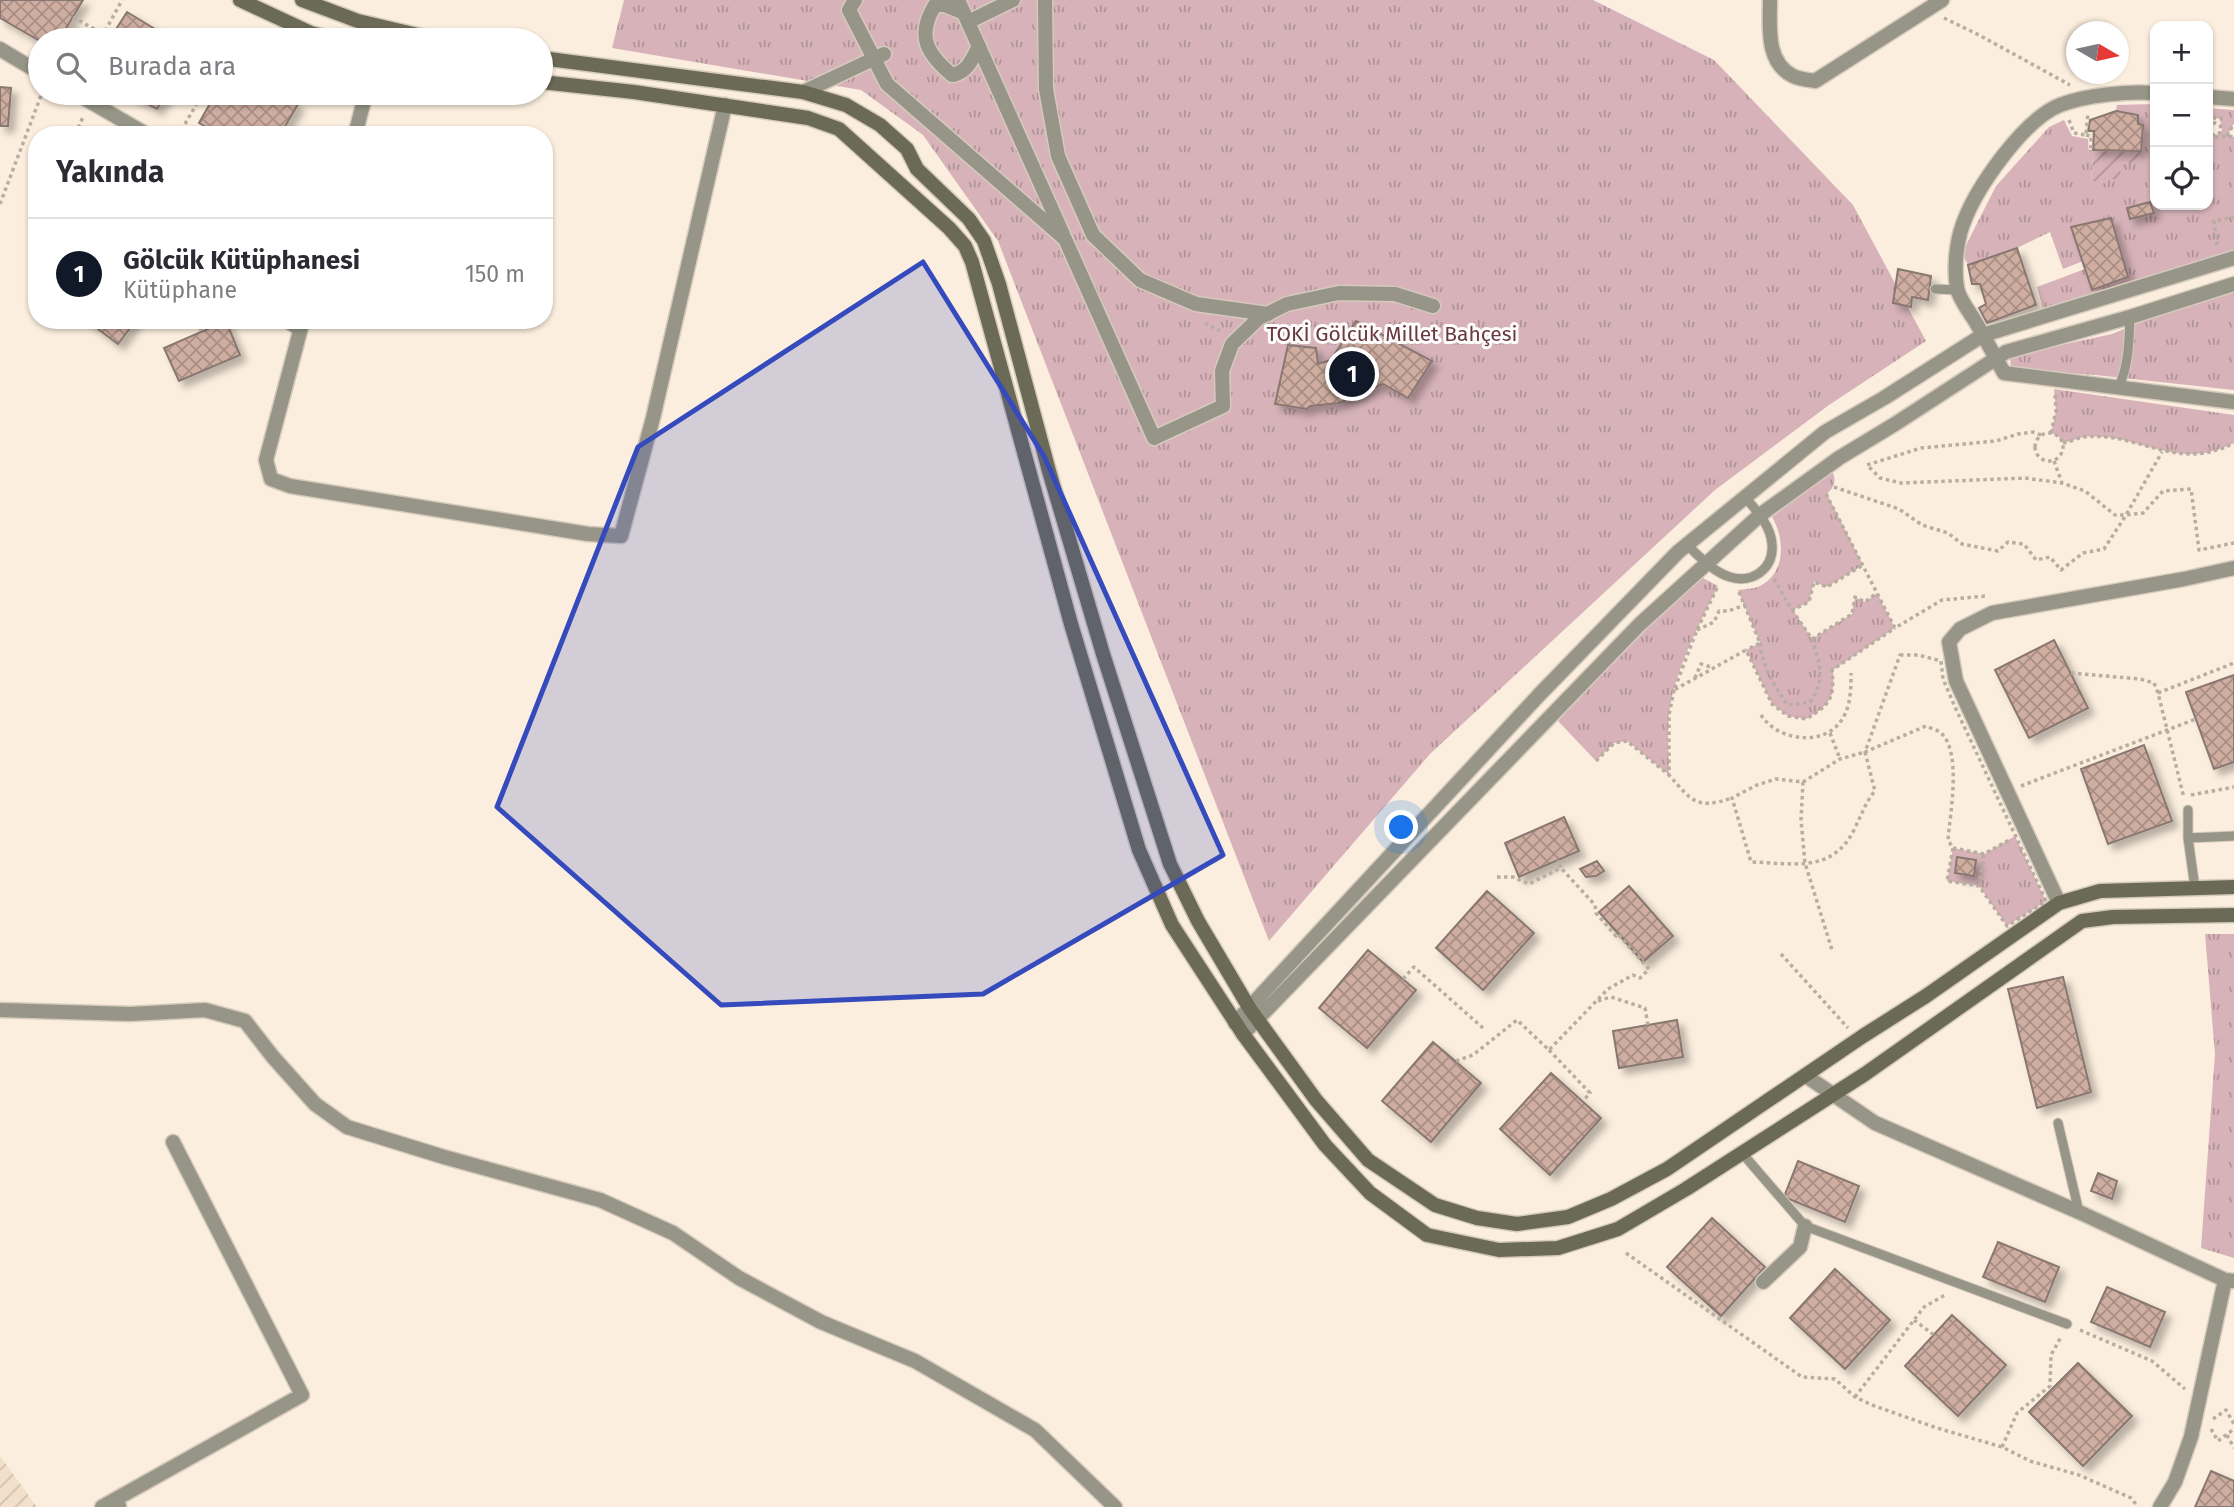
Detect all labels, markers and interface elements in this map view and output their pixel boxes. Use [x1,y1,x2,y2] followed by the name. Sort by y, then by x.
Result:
[2066,21,2129,84] north arrow
[2150,21,2213,210] map controls
[2150,21,2213,84] button: +
[28,28,553,105] search box
[52,48,90,86] icon: search
[108,51,236,82] text: Burada ara
[2150,84,2213,147] button: −
[2150,147,2213,210] button: locate
[56,154,164,190] text: Yakında
[123,245,360,276] text: Gölcük Kütüphanesi
[74,260,84,288] text: 1
[465,260,525,288] text: 150 m
[123,276,237,304] text: Kütüphane
[1266,321,1518,347] park label: TOKİ Gölcük Millet Bahçesi
[1329,348,1375,400] pin: 1
[1384,810,1418,844] your location

